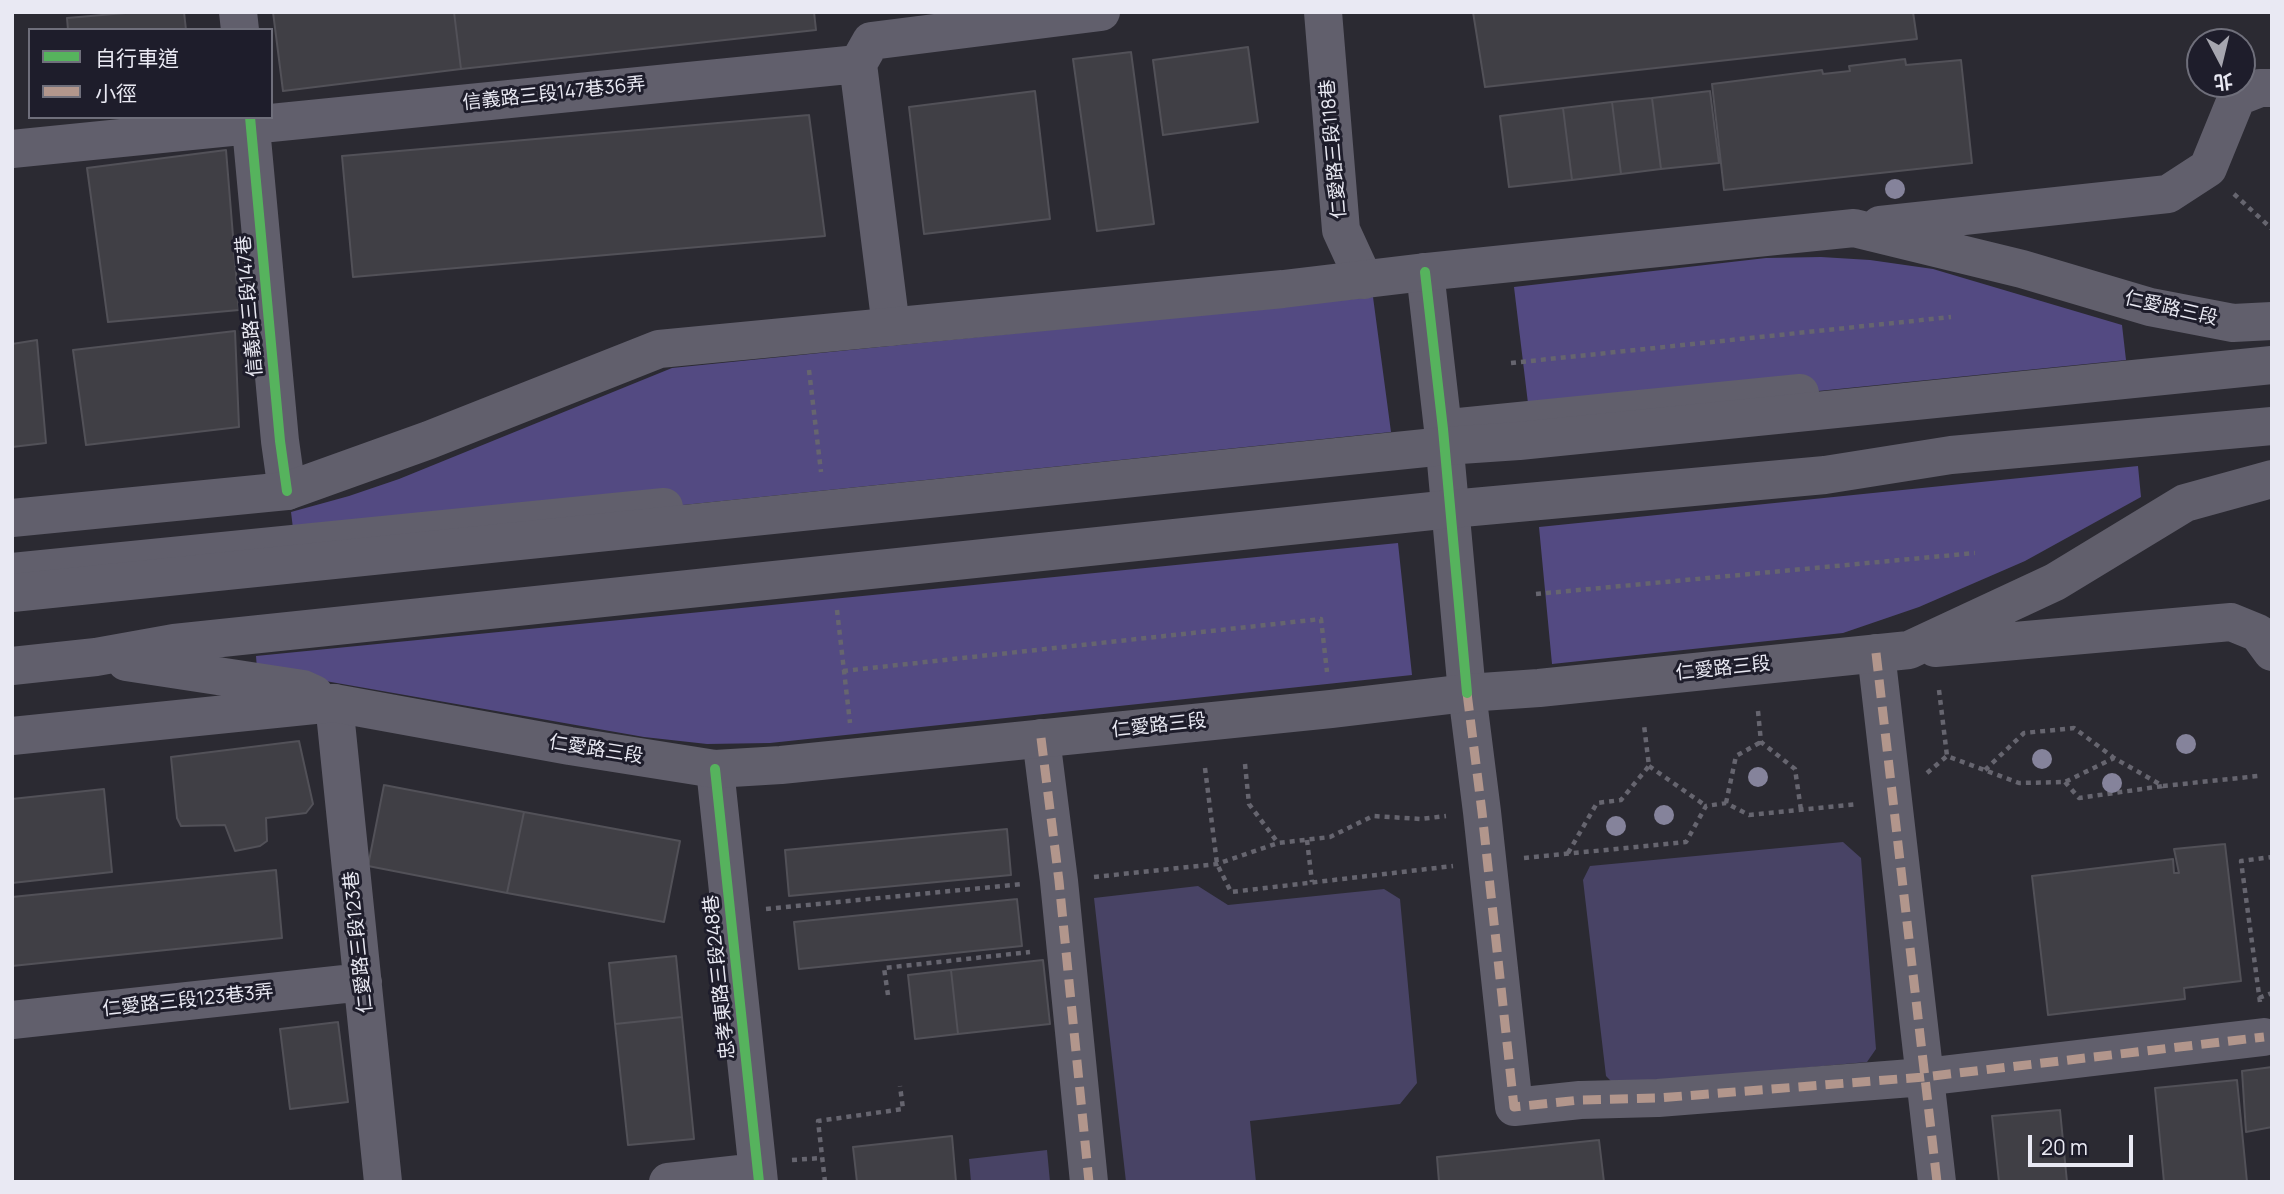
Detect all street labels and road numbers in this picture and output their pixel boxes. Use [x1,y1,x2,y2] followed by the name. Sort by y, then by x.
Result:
[462,73,646,115] street label: 信義路三段147巷36弄
[1317,78,1351,220] street label: 仁愛路三段118巷
[232,234,268,378] street label: 信義路三段147巷
[2122,287,2220,331] street label: 仁愛路三段
[1675,653,1771,685] street label: 仁愛路三段
[1111,710,1207,742] street label: 仁愛路三段
[547,731,645,769] street label: 仁愛路三段
[340,870,378,1014] street label: 仁愛路三段123巷
[700,893,740,1061] street label: 忠孝東路三段248巷
[101,981,275,1021] street label: 仁愛路三段123巷3弄

